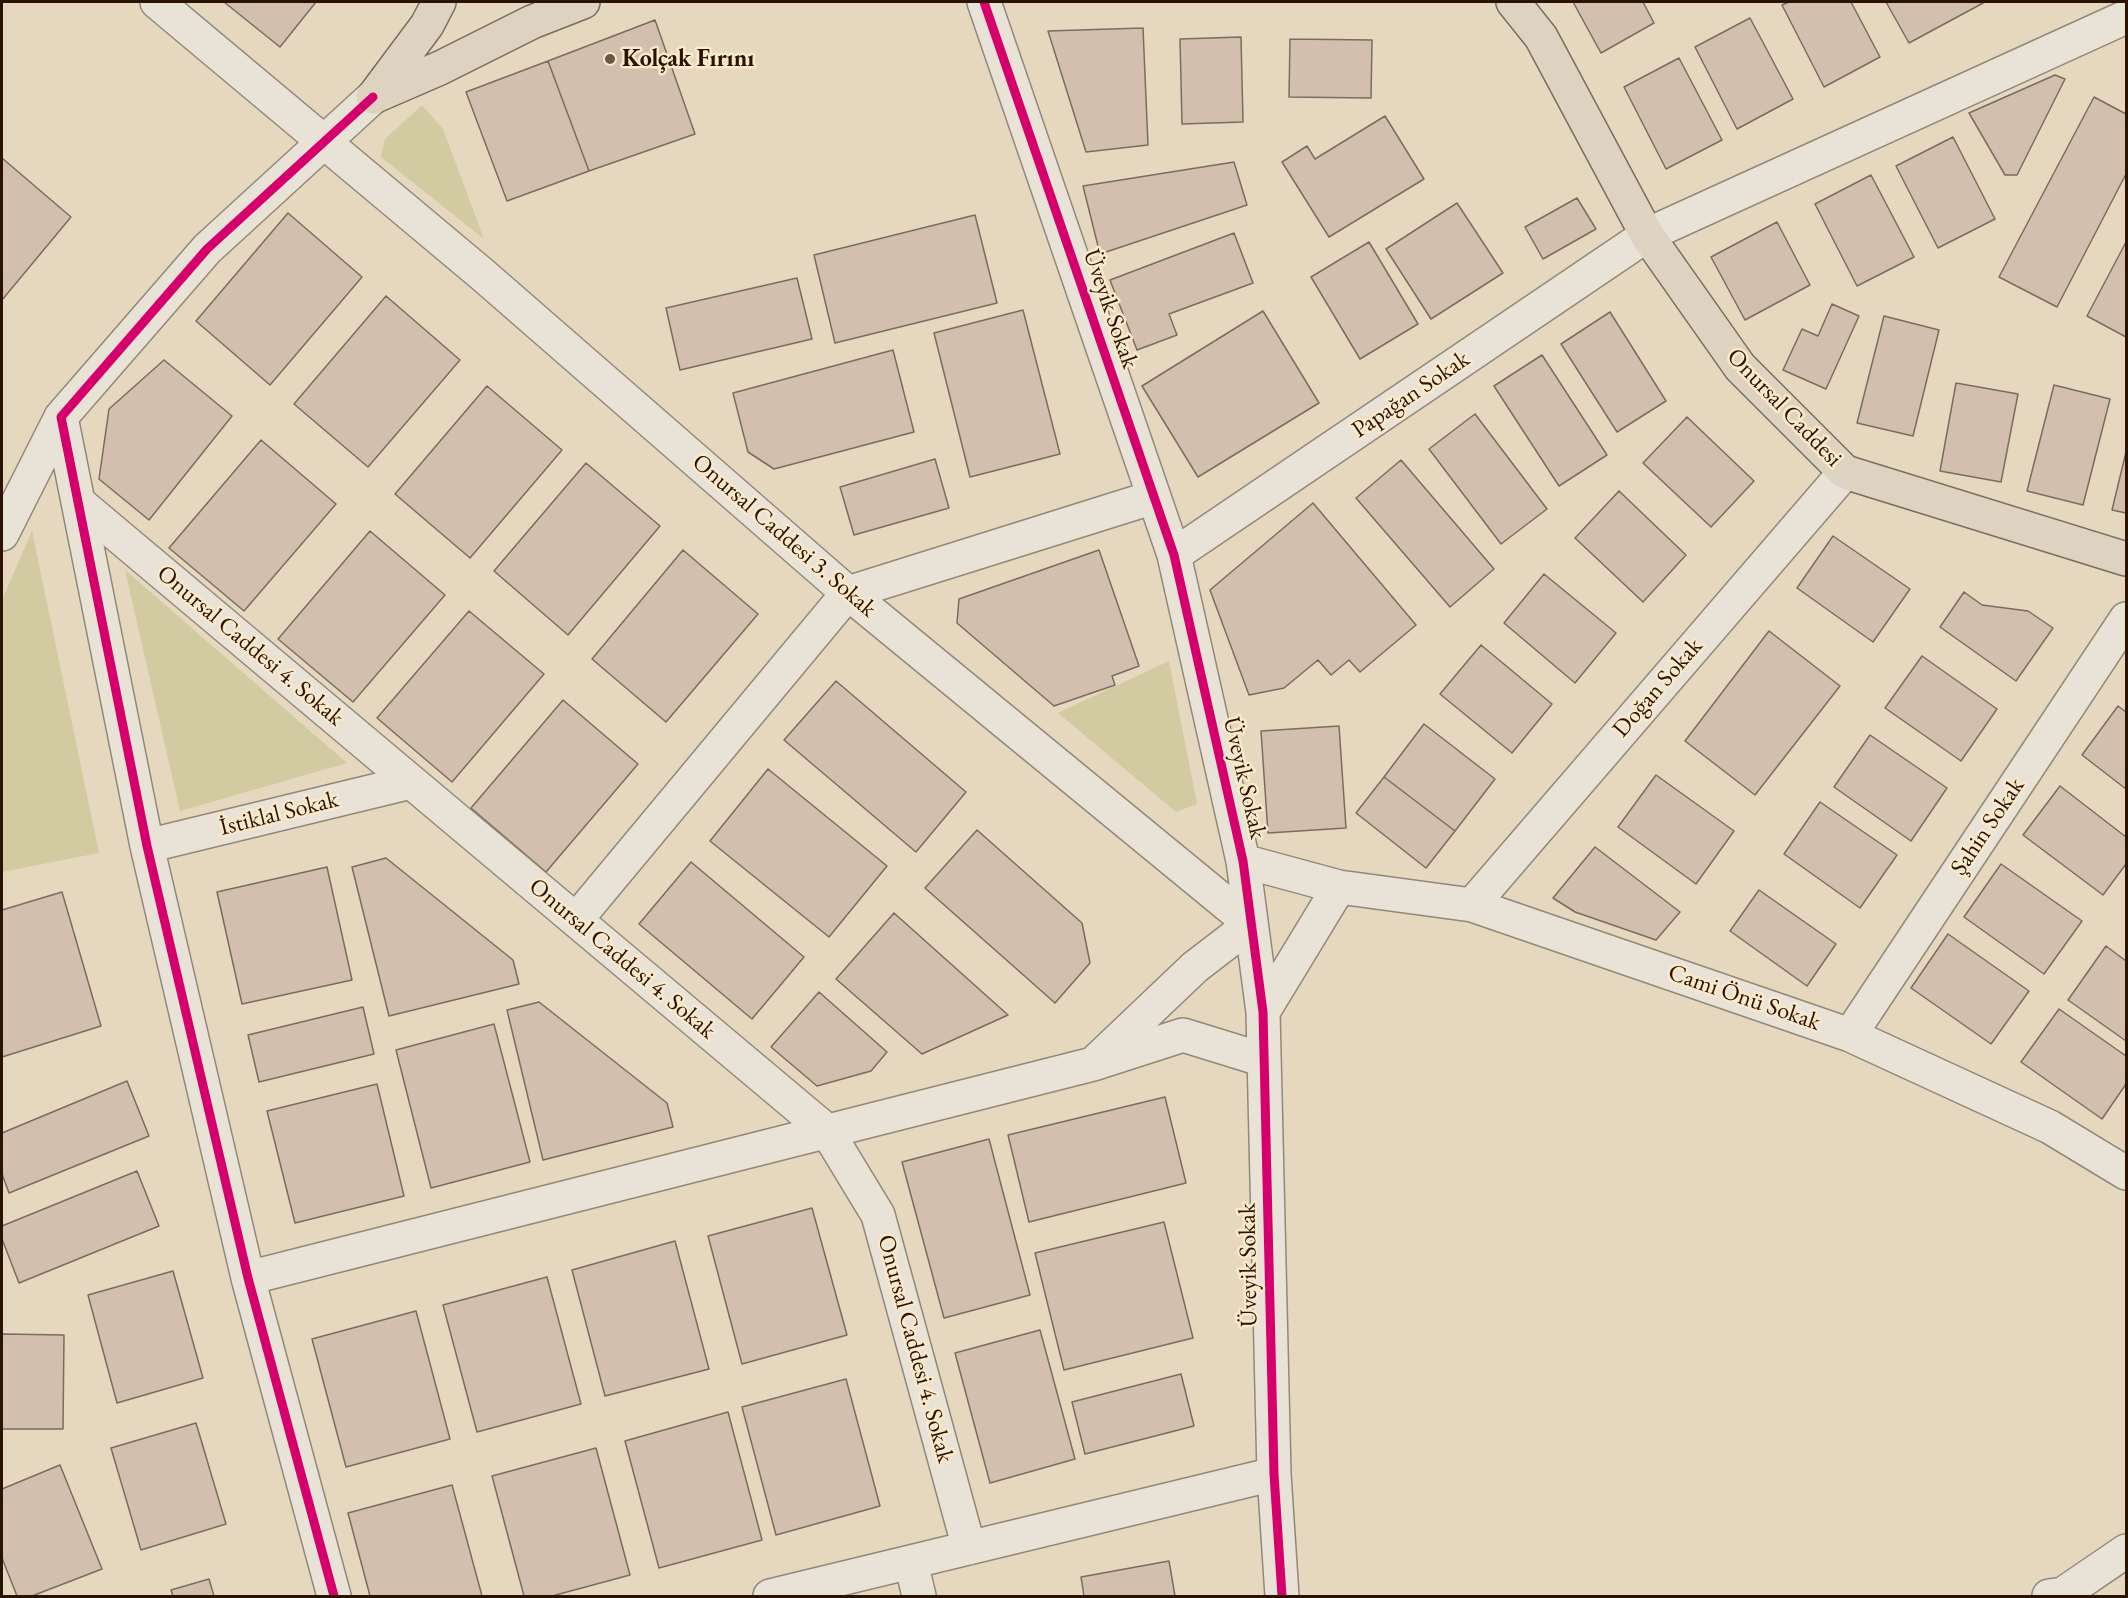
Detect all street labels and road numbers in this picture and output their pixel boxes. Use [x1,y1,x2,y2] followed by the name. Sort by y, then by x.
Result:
[1076,246,1144,372] street label: Üveyik Sokak
[1720,343,1848,473] street label: Onursal Caddesi
[1347,345,1475,445] street label: Papağan Sokak
[686,448,882,624] street label: Onursal Caddesi 3. Sokak
[151,559,349,733] street label: Onursal Caddesi 4. Sokak
[1607,632,1709,744] street label: Doğan Sokak
[1216,714,1272,842] street label: Üveyik Sokak
[1945,773,2031,881] street label: Şahin Sokak
[217,785,341,843] street label: İstiklal Sokak
[523,872,721,1046] street label: Onursal Caddesi 4. Sokak
[1664,958,1824,1038] street label: Cami Önü Sokak
[1234,1203,1264,1327] street label: Üveyik Sokak
[871,1232,959,1466] street label: Onursal Caddesi 4. Sokak

